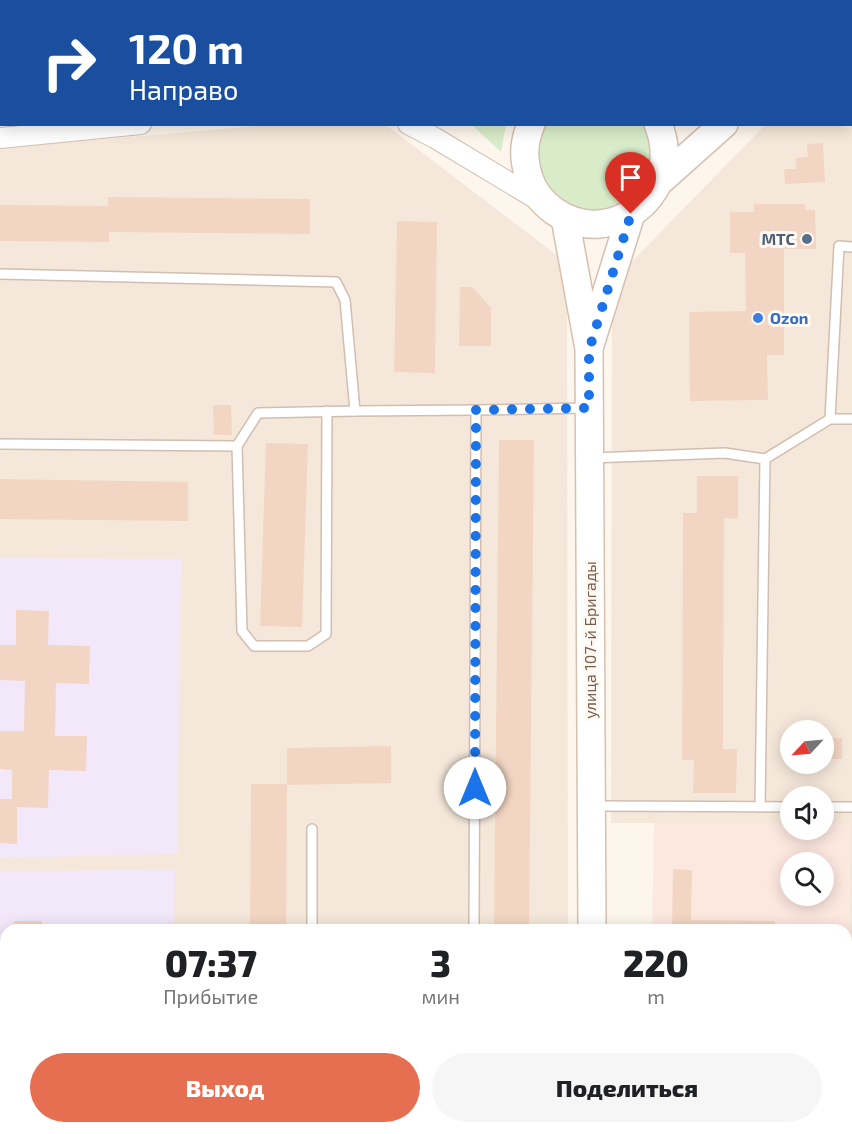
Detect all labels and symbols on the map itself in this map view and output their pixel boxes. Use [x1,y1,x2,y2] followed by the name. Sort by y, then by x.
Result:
[605,152,656,214] pin
[761,229,795,248] place label: МТС
[800,232,814,246] marker: МТС
[770,308,808,327] place label: Ozon
[751,311,765,325] marker: Ozon
[580,561,600,719] street label: улица 107-й Бригады
[780,720,834,774] north arrow
[443,756,507,820] position arrow

